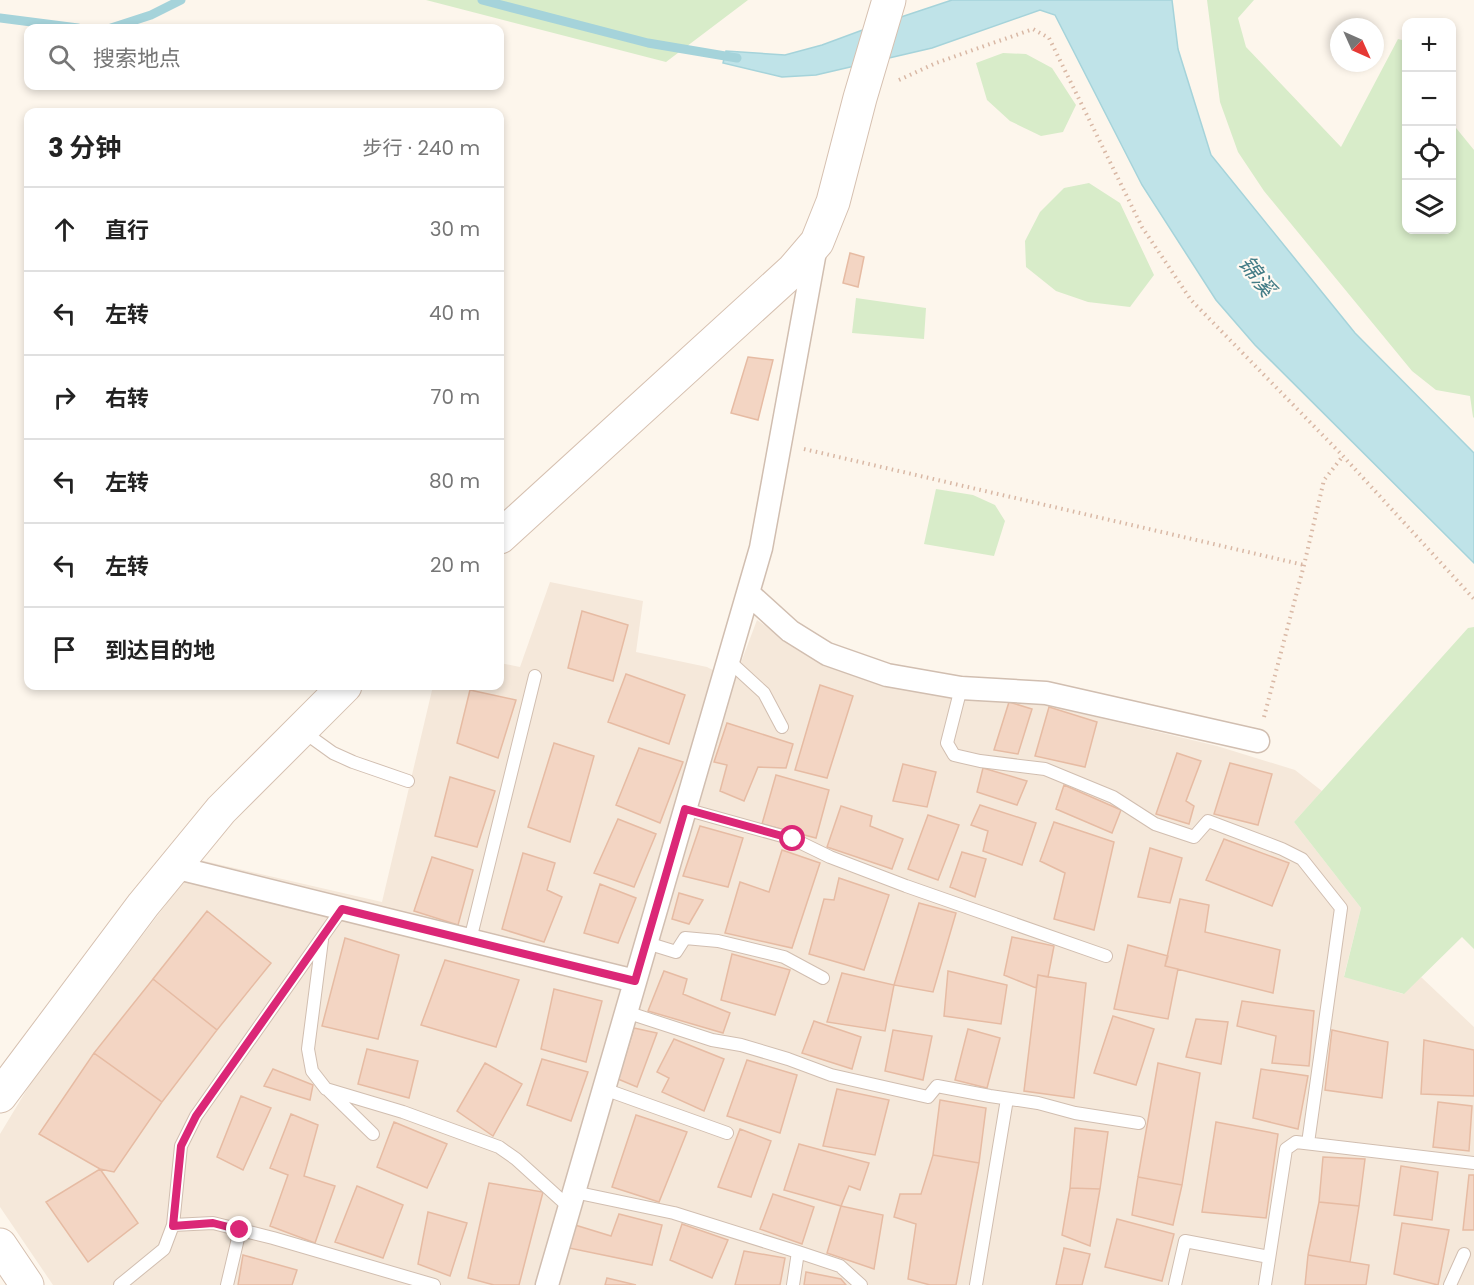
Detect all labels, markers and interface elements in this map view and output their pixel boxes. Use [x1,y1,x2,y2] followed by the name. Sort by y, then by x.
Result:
[1330,18,1384,72] north arrow
[1402,18,1456,234] map controls
[1402,18,1456,72] button: +
[24,24,504,90] search box
[45,41,78,74] icon: search
[93,43,181,74] text: 搜索地点
[1402,72,1456,126] button: −
[1402,126,1456,180] button: locate
[48,130,121,166] text: 3 分钟
[363,134,480,162] text: 步行 · 240 m
[1402,180,1456,234] button: layers
[48,213,81,246] icon: ahead
[105,215,149,246] text: 直行
[430,215,480,243] text: 30 m
[1231,249,1284,304] water label: 锦溪
[48,297,81,330] icon: left
[105,299,149,330] text: 左转
[429,299,480,327] text: 40 m
[48,381,81,414] icon: right
[105,383,149,414] text: 右转
[431,383,480,411] text: 70 m
[48,465,81,498] icon: left
[105,467,149,498] text: 左转
[429,467,480,495] text: 80 m
[48,549,81,582] icon: left
[105,551,149,582] text: 左转
[430,551,480,579] text: 20 m
[48,633,81,666] icon: arrive
[105,635,215,666] text: 到达目的地
[779,825,805,851] route start
[226,1216,252,1242] route end

